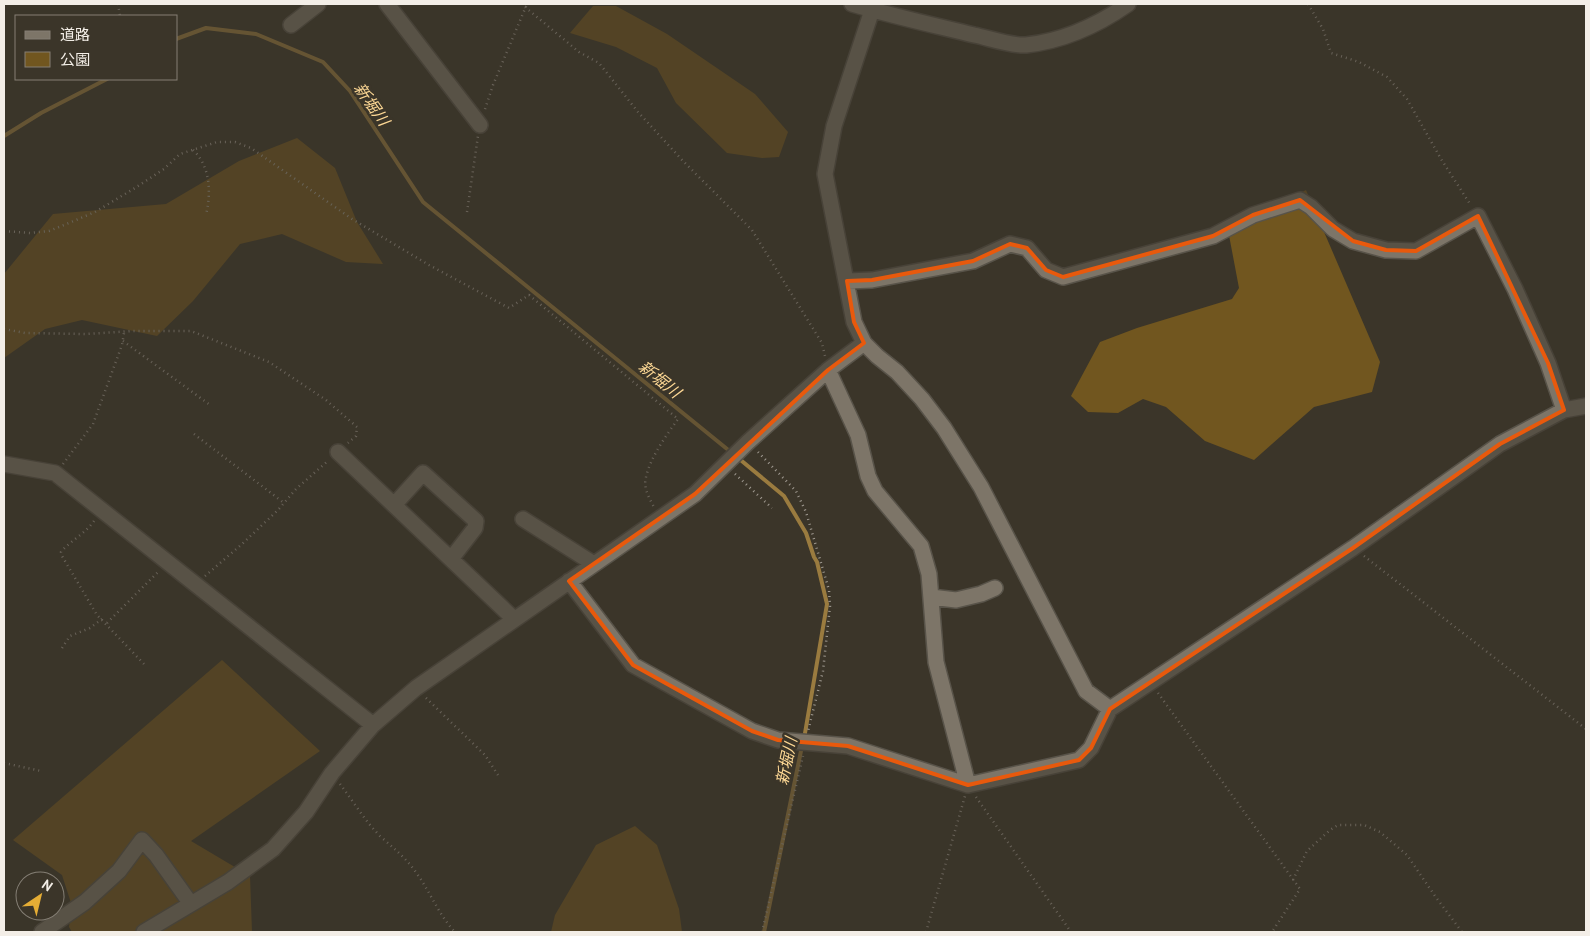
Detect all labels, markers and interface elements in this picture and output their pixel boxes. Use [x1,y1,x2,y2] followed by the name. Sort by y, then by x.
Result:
[15,15,178,80] legend
[60,25,90,44] text: 道路
[60,50,90,69] text: 公園
[350,79,395,131] water label: 新堀川
[635,356,686,403] water label: 新堀川
[771,733,801,787] water label: 新堀川
[15,871,65,921] north arrow
[39,875,56,895] text: N

